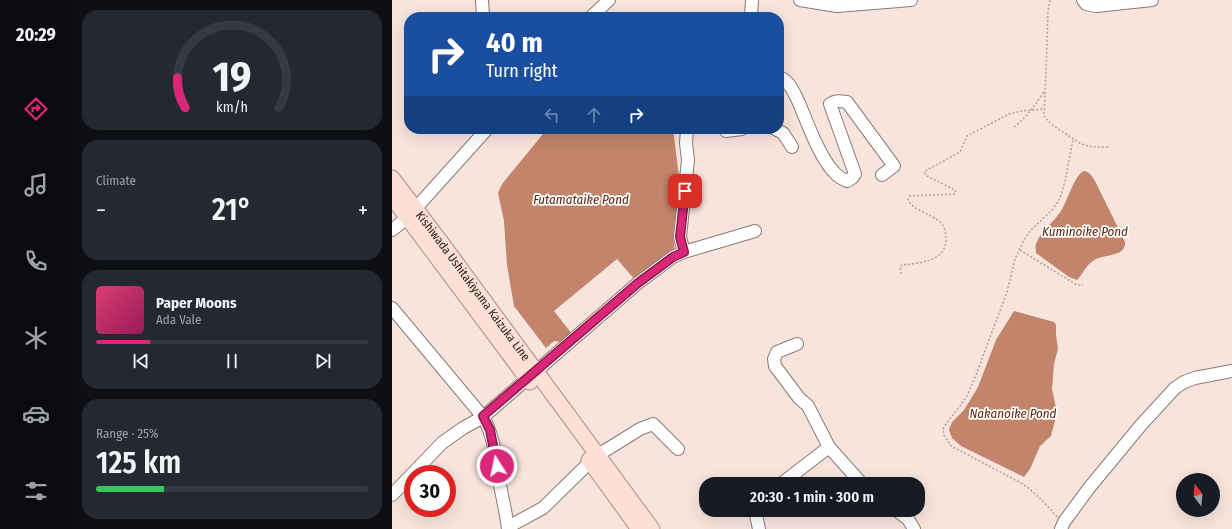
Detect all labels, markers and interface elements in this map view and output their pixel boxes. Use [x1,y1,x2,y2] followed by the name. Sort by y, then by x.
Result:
[16,24,56,46] text: 20:29
[486,26,543,59] text: 40 m
[420,28,472,80] icon: right
[212,52,252,102] text: 19
[486,60,558,82] text: Turn right
[22,95,50,123] icon: directions
[216,98,248,115] text: km/h
[541,104,563,126] icon: left
[583,104,605,126] icon: ahead
[625,104,647,126] icon: right
[22,171,50,199] icon: music
[96,173,136,188] text: Climate
[668,174,702,208] pin
[674,180,696,202] icon: arrive
[212,192,252,228] text: 21°
[533,192,629,207] water label: Futamataike Pond
[96,197,106,224] text: −
[358,197,368,224] text: +
[413,209,533,364] street label: Kishiwada Ushitakiyama Kaizuka Line
[1042,224,1128,239] water label: Kuminoike Pond
[22,247,50,275] icon: phone
[156,294,237,312] text: Paper Moons
[156,312,201,327] text: Ada Vale
[22,324,50,352] icon: climate
[130,350,152,372] icon: previous
[221,350,243,372] icon: pause
[312,350,334,372] icon: next
[22,400,50,428] icon: car
[969,406,1057,421] water label: Nakanoike Pond
[96,426,159,441] text: Range · 25%
[96,445,181,481] text: 125 km
[476,445,518,487] position arrow
[404,465,456,517] speed limit sign: 30
[1176,473,1220,517] north arrow
[1176,473,1220,517] map controls
[22,477,50,505] icon: filters
[750,488,874,506] text: 20:30 · 1 min · 300 m

